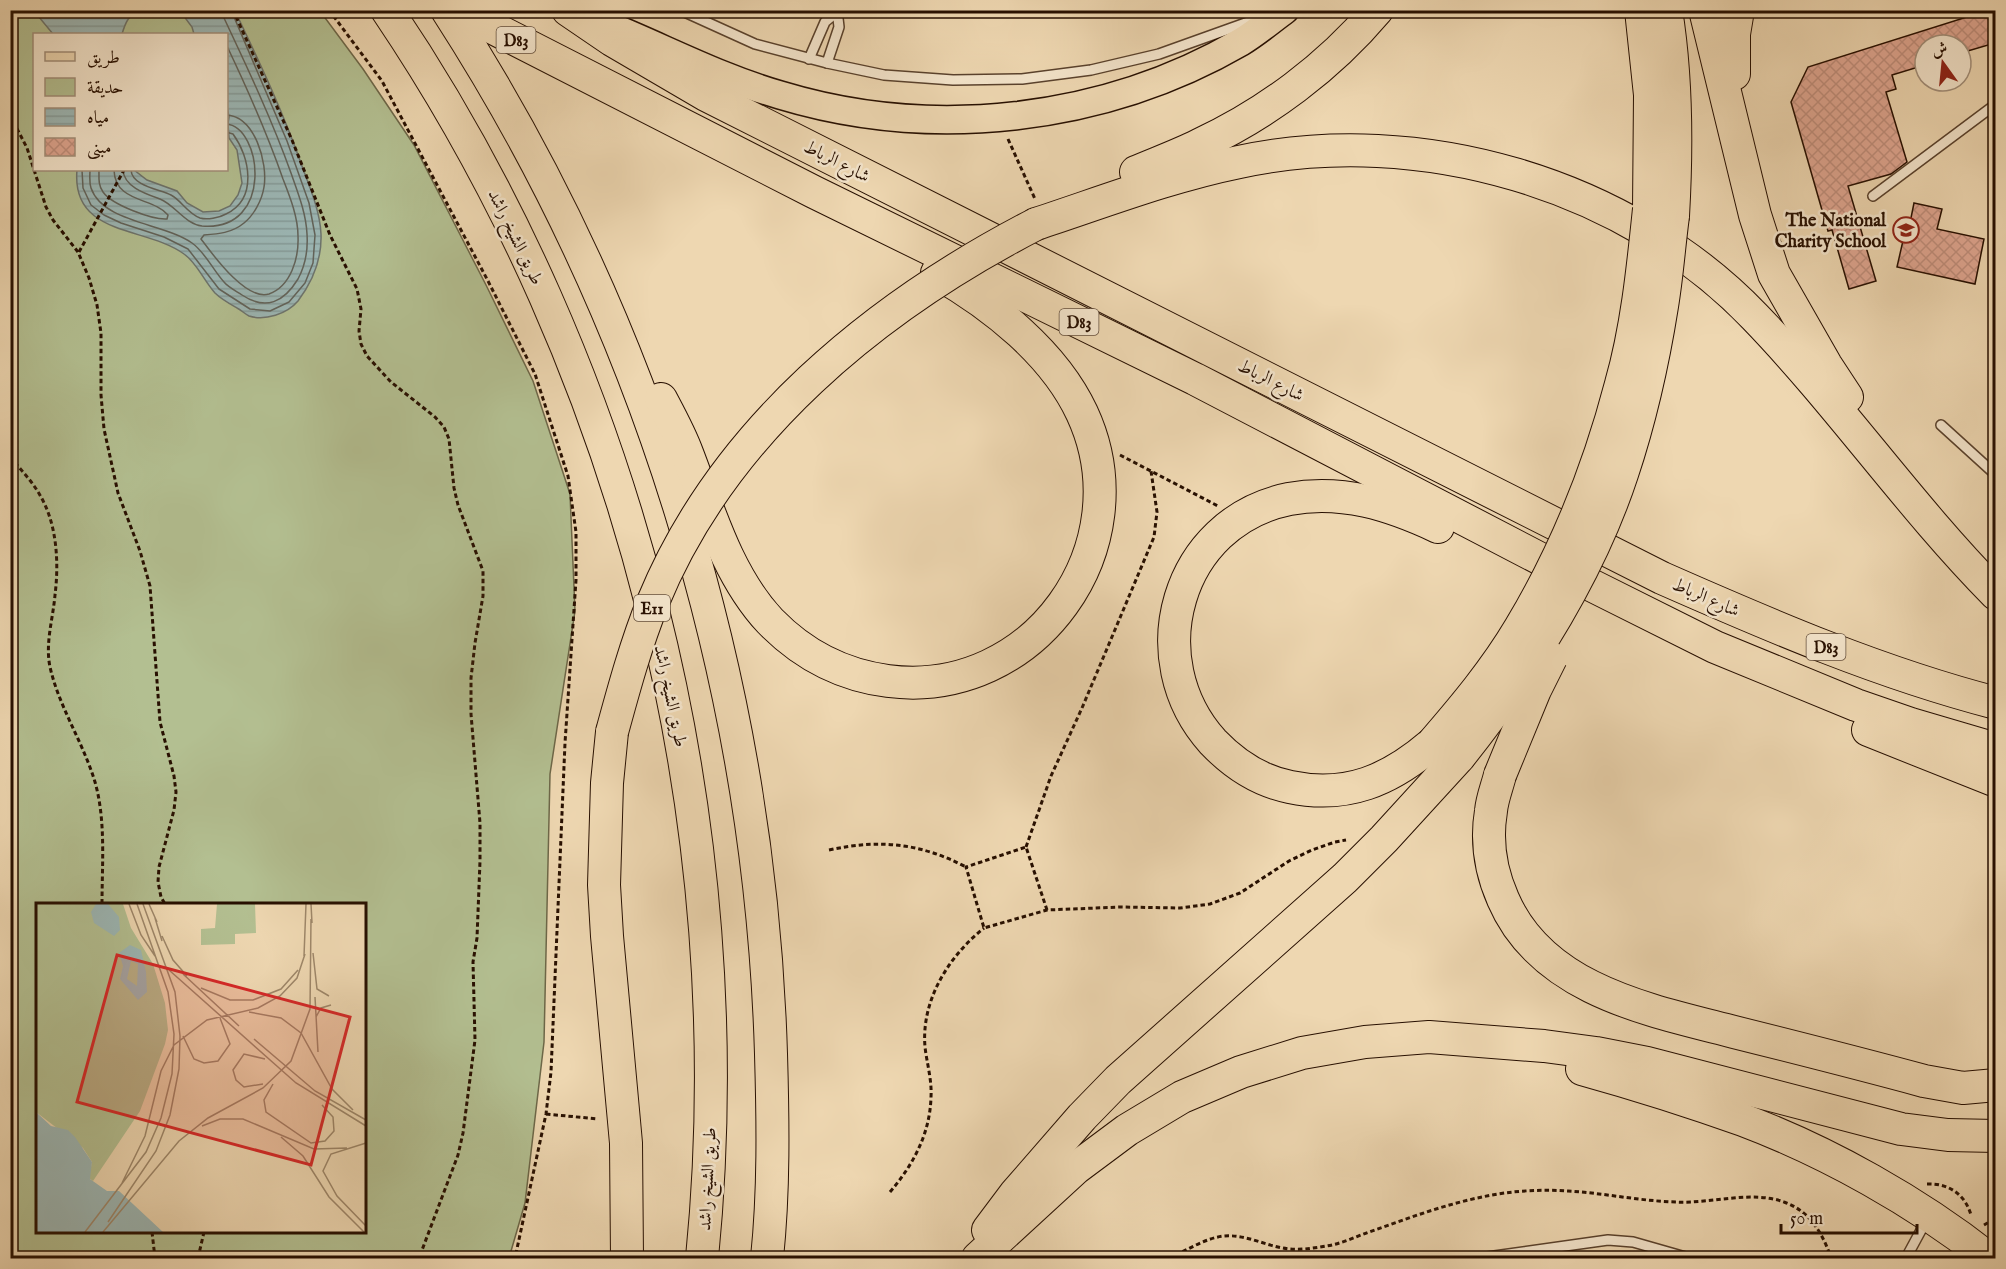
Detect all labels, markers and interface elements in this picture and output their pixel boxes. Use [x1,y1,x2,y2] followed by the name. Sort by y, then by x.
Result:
[496,27,536,53] road number: D83
[33,33,228,171] legend
[1913,33,1973,93] north arrow
[1929,39,1950,62] text: ش
[87,47,120,70] text: طريق
[87,77,123,100] text: حديقة
[87,107,109,130] text: مياه
[798,136,873,191] street label: شارع الرباط
[87,137,112,160] text: مبنى
[479,186,548,291] street label: طريق الشيخ راشد
[1775,210,1887,254] place label: The National Charity School
[1891,215,1921,245] school or university icon: The National Charity School
[1060,309,1098,335] road number: D83
[1232,355,1307,410] street label: شارع الرباط
[1667,573,1743,625] street label: شارع الرباط
[634,595,670,621] road number: E11
[1806,634,1846,660] road number: D83
[645,643,692,750] street label: طريق الشيخ راشد
[36,903,366,1233] inset map
[694,1127,726,1232] street label: طريق الشيخ راشد
[1781,1197,1918,1235] scale bar
[1790,1208,1823,1231] text: 50 m

